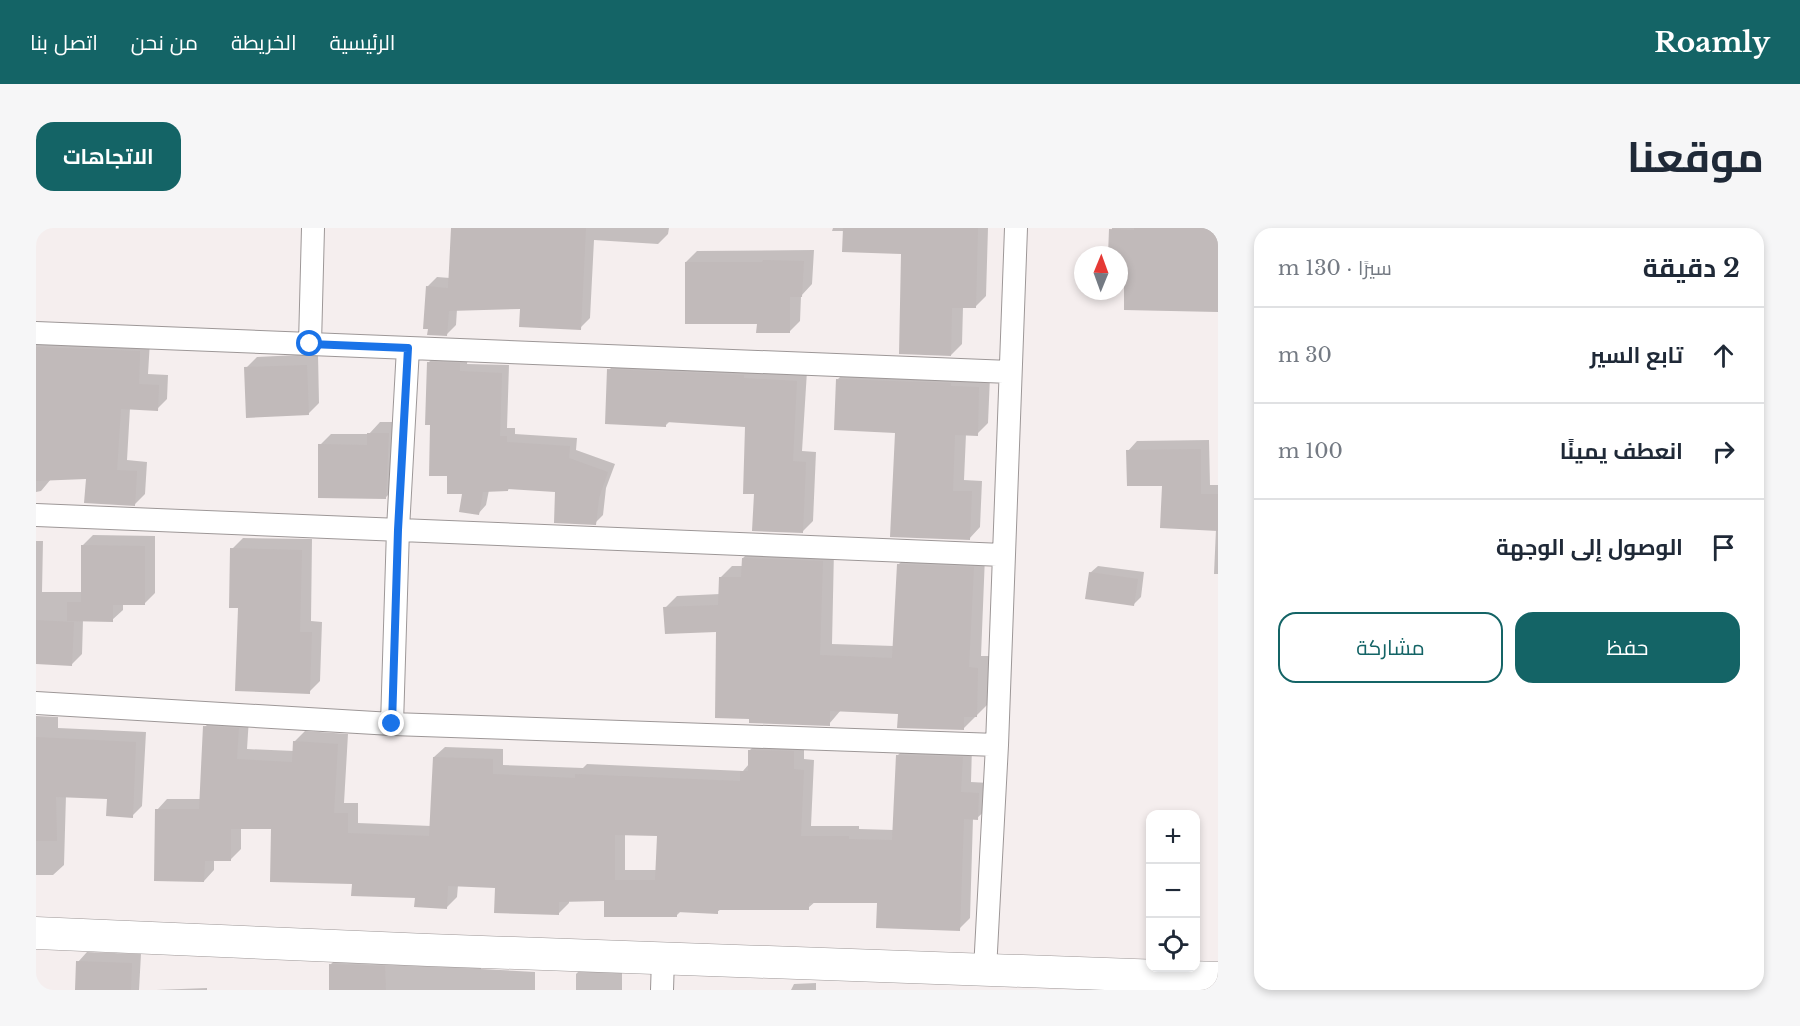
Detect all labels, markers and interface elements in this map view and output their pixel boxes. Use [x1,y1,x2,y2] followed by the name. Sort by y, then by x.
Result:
[1654,25,1770,60] text: Roamly
[30,30,98,56] text: اتصل بنا
[131,30,198,56] text: من نحن
[231,30,297,56] text: الخريطة
[330,30,395,56] text: الرئيسية
[36,122,181,191] button: الاتجاهات
[1627,131,1764,183] text: موقعنا
[1074,246,1128,300] north arrow
[1643,252,1740,284] text: 2 دقيقة
[1278,256,1392,280] text: سيرًا · 130 m
[296,330,322,356] route start
[1707,339,1740,372] icon: ahead
[1590,342,1683,369] text: تابع السير
[1278,343,1332,367] text: 30 m
[1707,435,1740,468] icon: right
[1560,438,1683,465] text: انعطف يمينًا
[1278,439,1343,463] text: 100 m
[1707,531,1740,564] icon: arrive
[1496,534,1683,561] text: الوصول إلى الوجهة
[1278,612,1503,683] button: مشاركة
[1515,612,1740,683] button: حفظ
[378,710,404,736] route end
[1146,810,1200,972] map controls
[1146,810,1200,864] button: +
[1146,864,1200,918] button: −
[1146,918,1200,972] button: locate

